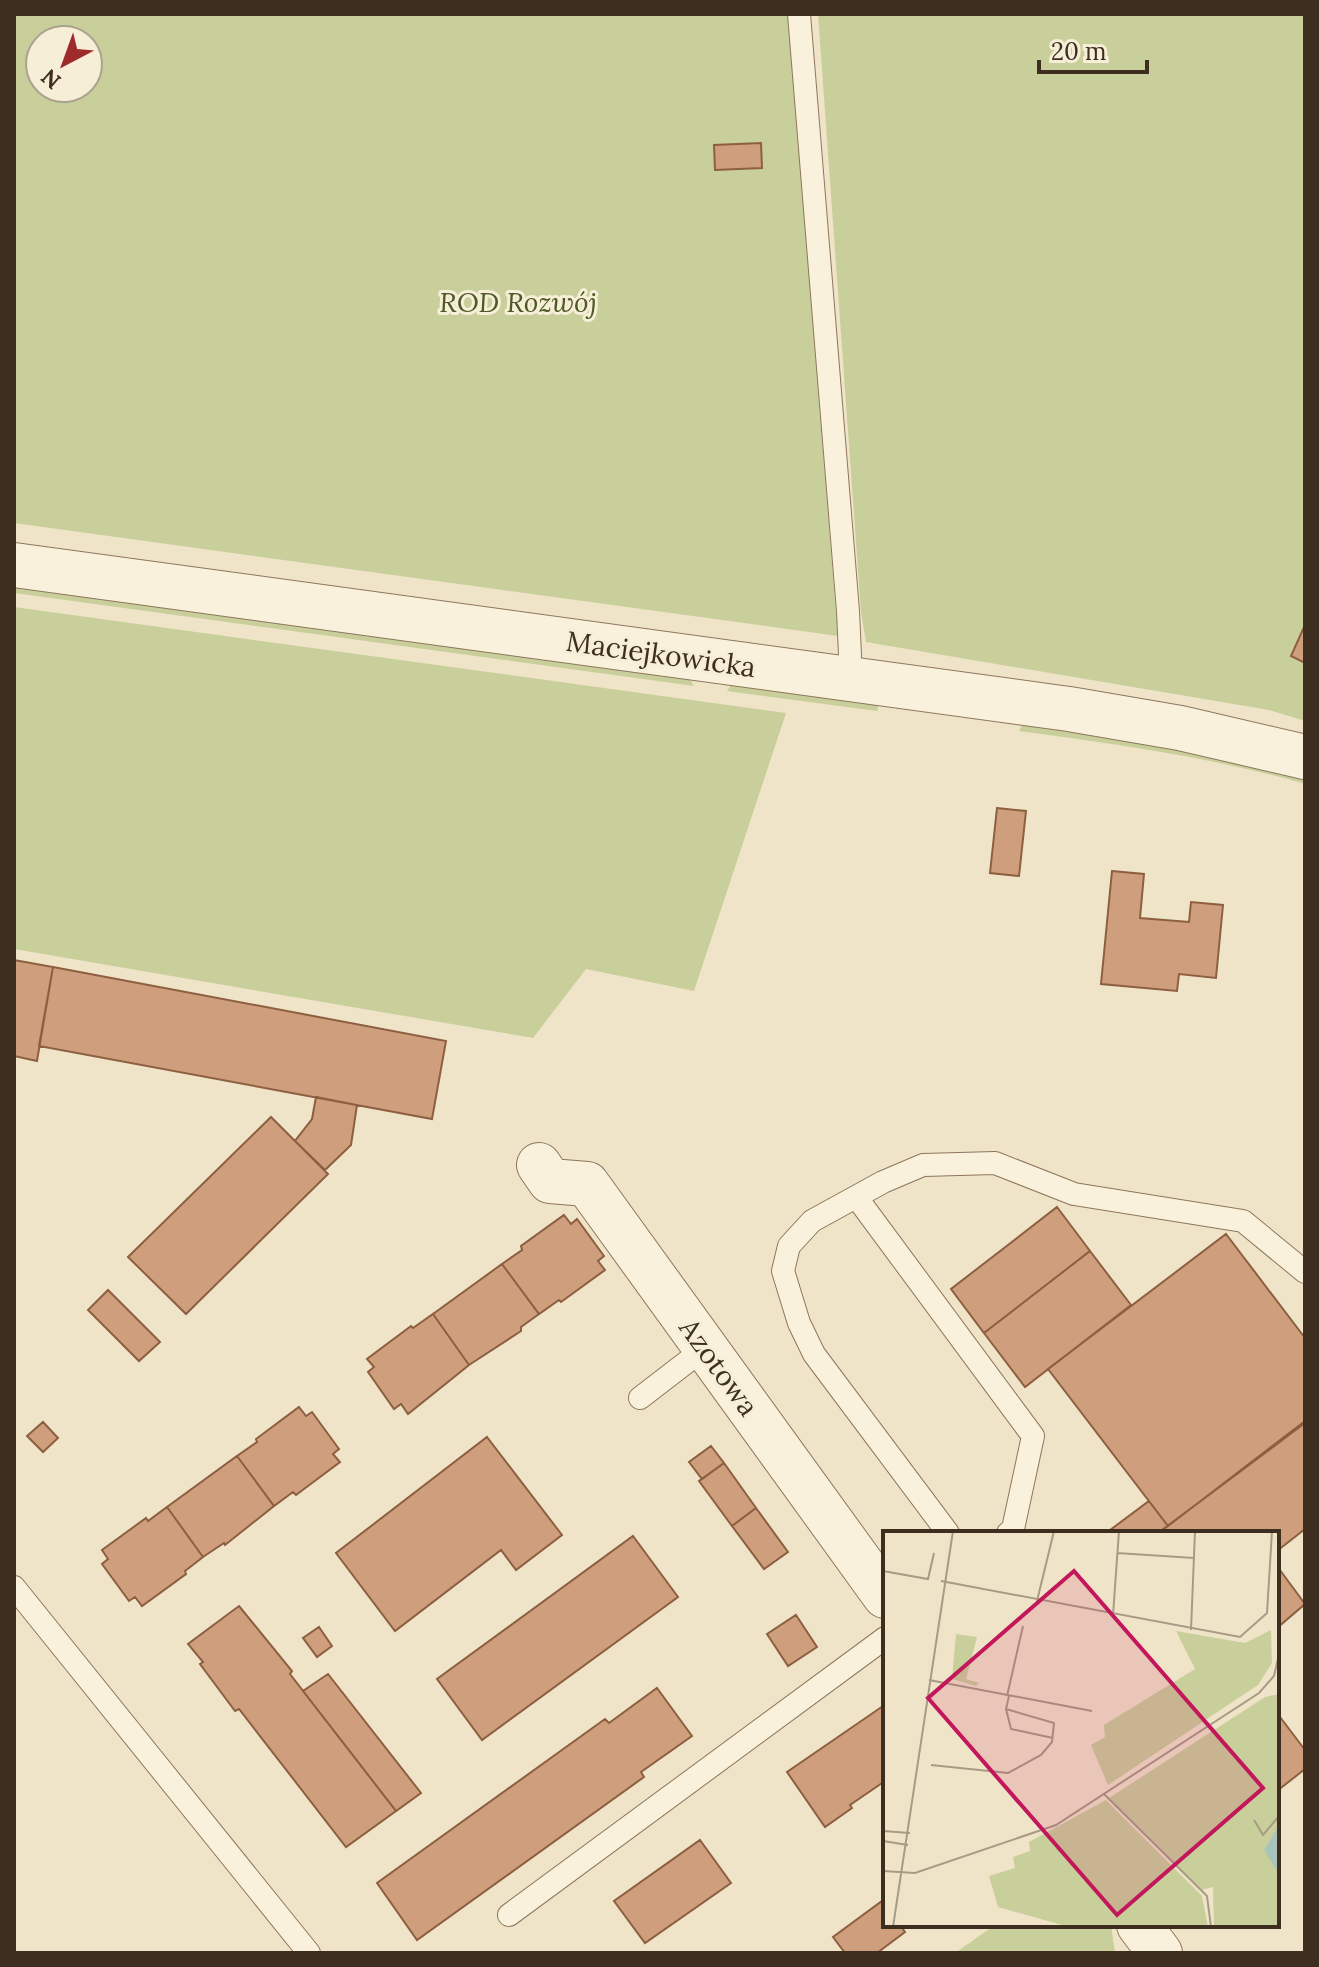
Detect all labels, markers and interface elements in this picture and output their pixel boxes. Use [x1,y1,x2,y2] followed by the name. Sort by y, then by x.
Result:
[24,24,104,104] north arrow
[1039,24,1147,74] scale bar
[1051,36,1107,67] text: 20 m
[35,63,66,95] text: N
[439,284,597,320] park label: ROD Rozwój
[564,623,758,685] street label: Maciejkowicka
[671,1310,767,1423] street label: Azotowa
[883,1531,1279,1927] inset map

